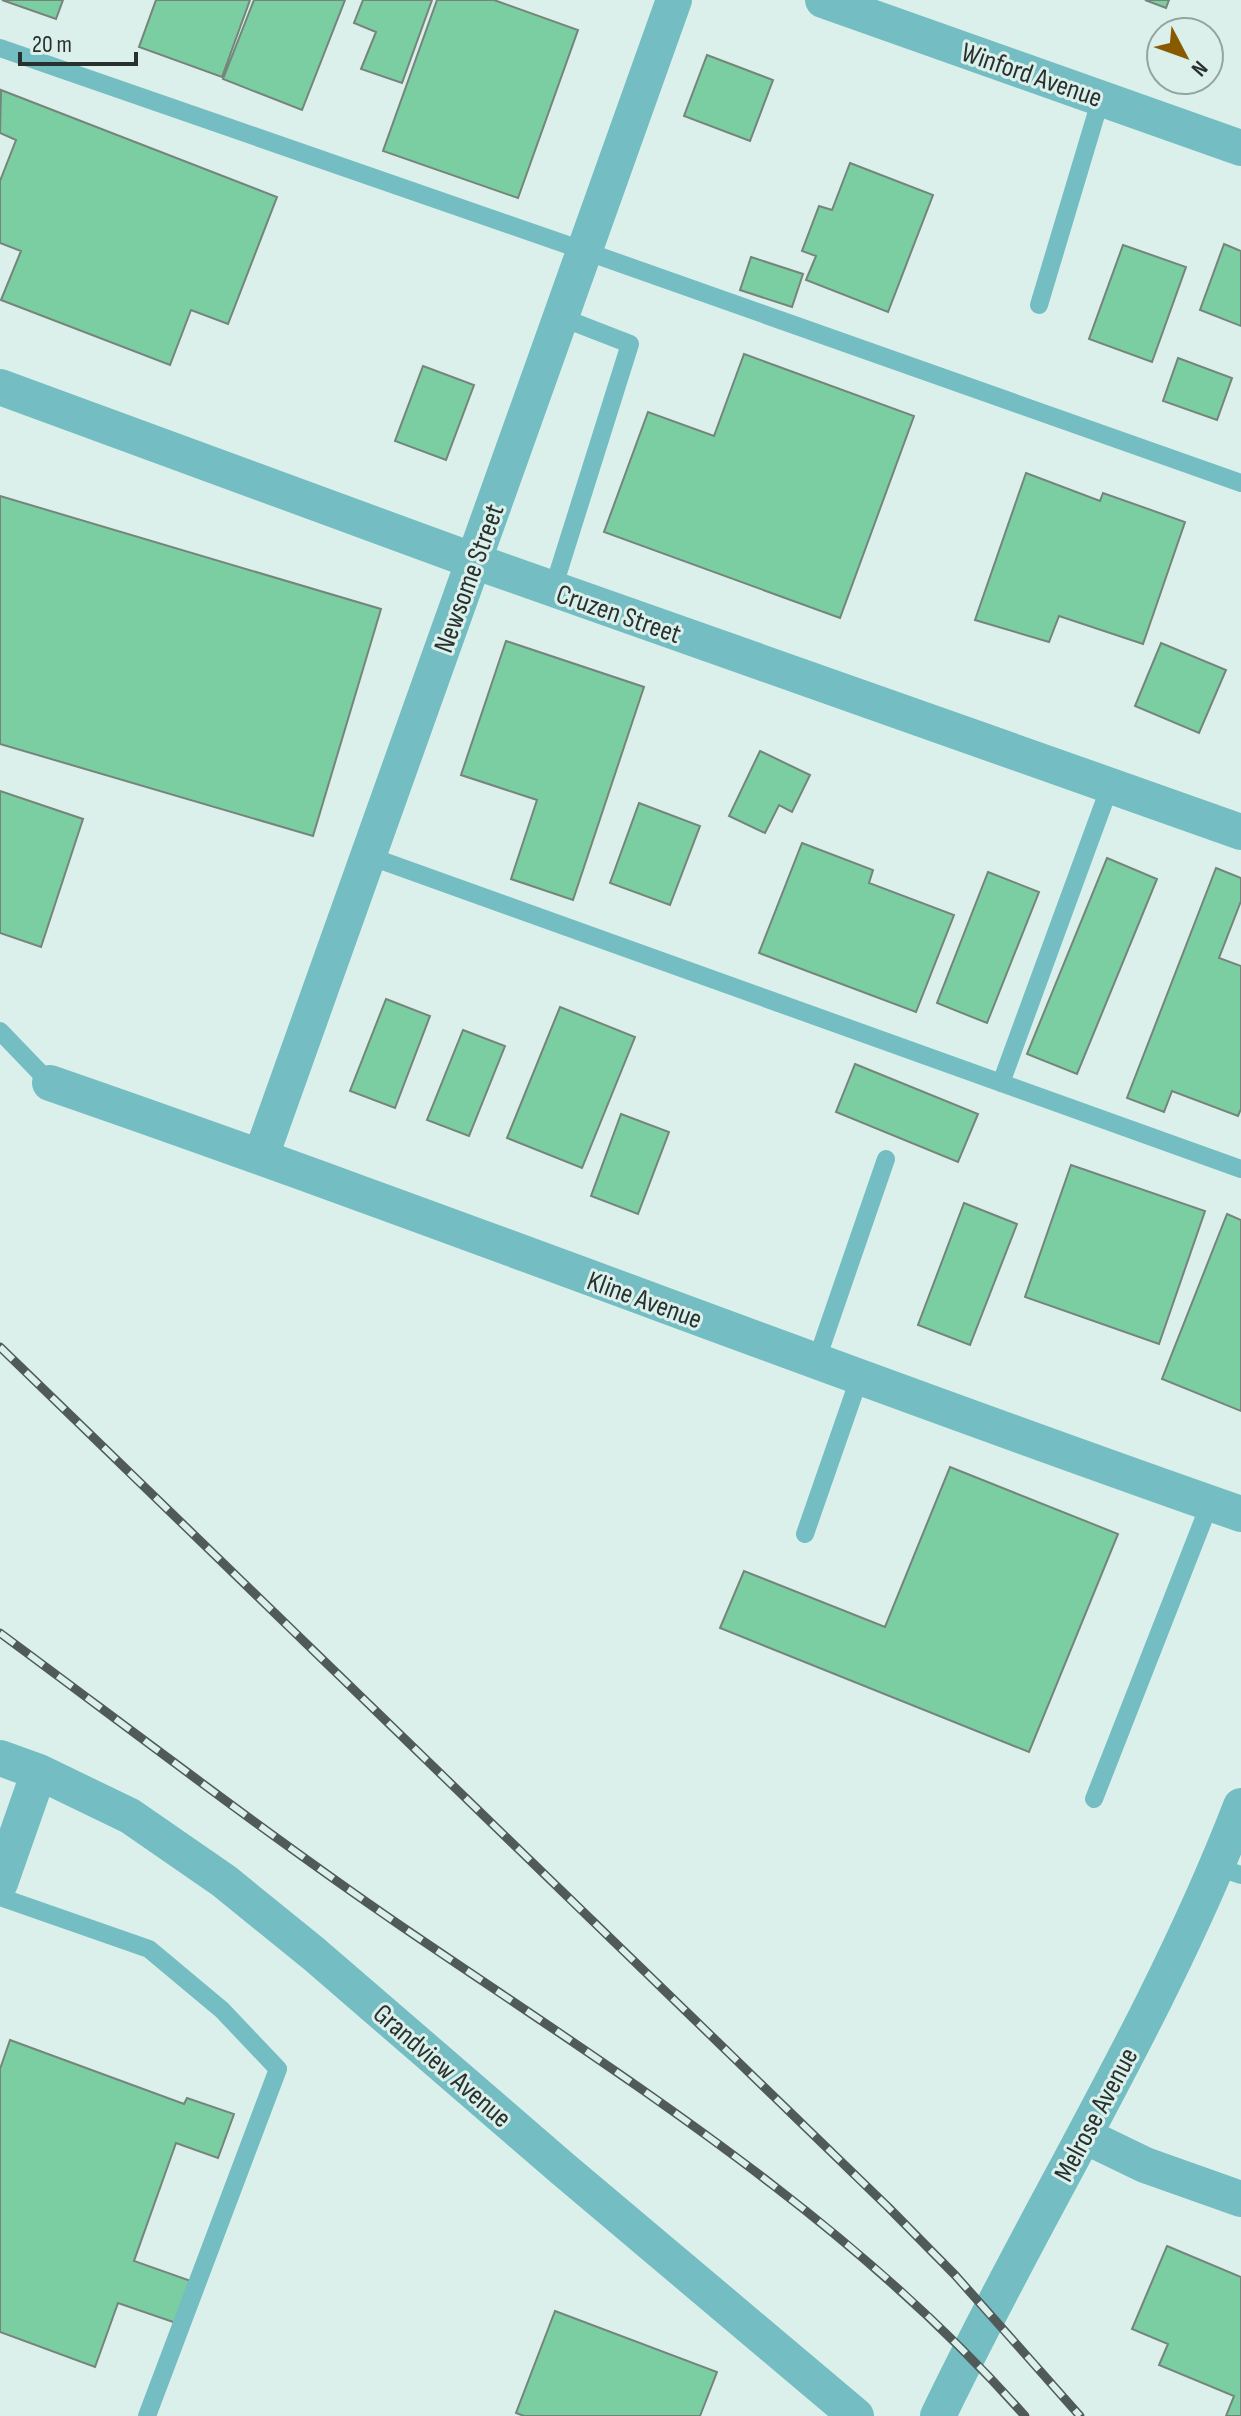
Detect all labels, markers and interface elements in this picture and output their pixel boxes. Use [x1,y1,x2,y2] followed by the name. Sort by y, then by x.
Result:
[20,16,136,66] scale bar
[1145,16,1225,96] north arrow
[32,30,72,59] text: 20 m
[957,36,1106,115] street label: Winford Avenue
[1185,55,1213,81] text: N
[427,500,512,657] street label: Newsome Street
[552,578,685,651] street label: Cruzen Street
[583,1264,706,1336] street label: Kline Avenue
[366,1997,518,2135] street label: Grandview Avenue
[1047,2042,1145,2187] street label: Melrose Avenue

